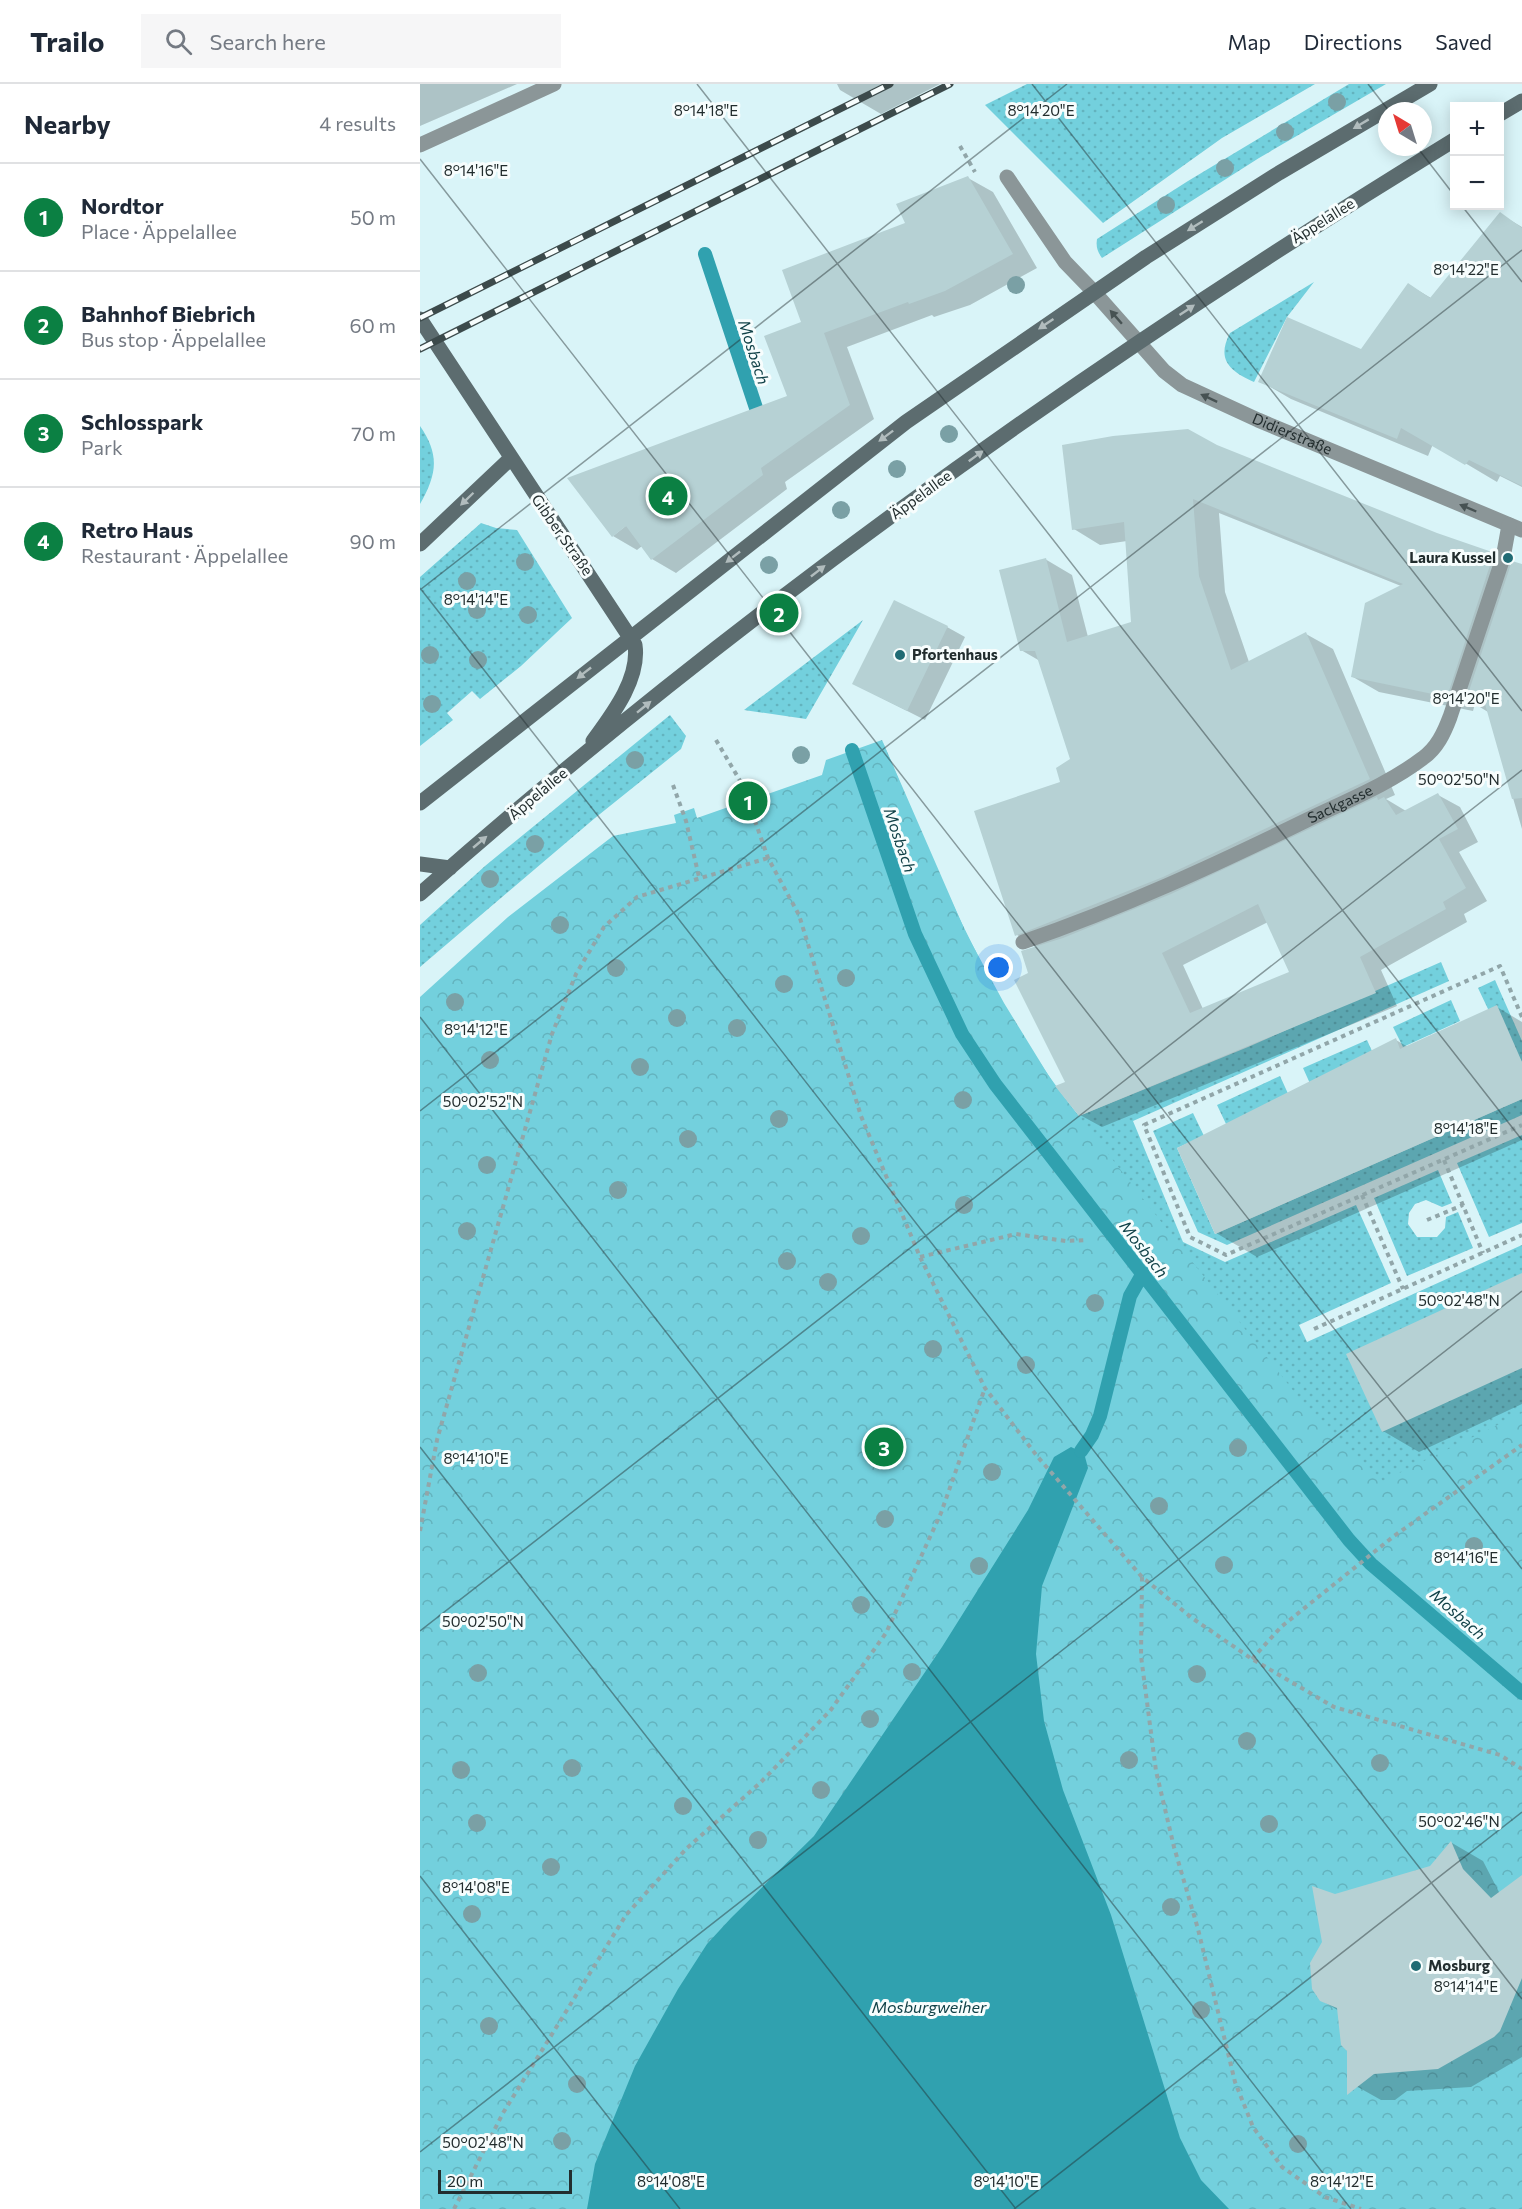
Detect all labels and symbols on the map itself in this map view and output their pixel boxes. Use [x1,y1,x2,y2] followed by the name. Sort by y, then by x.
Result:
[674,101,738,119] text: 8°14'18"E
[1007,101,1075,119] text: 8°14'20"E
[1378,102,1432,156] north arrow
[1353,118,1369,129] one-way arrow
[444,161,508,179] text: 8°14'16"E
[1288,194,1357,247] street label: Äppelallee
[1187,220,1203,231] one-way arrow
[1433,260,1499,278] text: 8°14'22"E
[1179,304,1195,315] one-way arrow
[1110,309,1123,325] one-way arrow
[735,317,774,387] water label: Mosbach
[1038,318,1054,330] one-way arrow
[1201,393,1218,402] one-way arrow
[1250,409,1335,458] street label: Didierstraße
[879,430,894,442] one-way arrow
[968,450,983,462] one-way arrow
[886,466,955,522] street label: Äppelallee
[648,474,688,518] pin: 4
[528,490,597,579] street label: Gibber Straße
[460,492,475,505] one-way arrow
[1459,503,1477,512] one-way arrow
[1409,548,1496,566] place label: Laura Kussel
[725,551,741,564] one-way arrow
[1501,551,1515,565] marker: Laura Kussel
[810,565,826,577] one-way arrow
[444,590,508,608] text: 8°14'14"E
[760,590,798,636] pin: 2
[912,645,998,663] place label: Pfortenhaus
[893,648,907,662] marker: Pfortenhaus
[576,666,592,679] one-way arrow
[1432,689,1500,707] text: 8°14'20"E
[636,701,652,714] one-way arrow
[504,763,570,823] street label: Äppelallee
[1418,770,1500,788] text: 50°02'50"N
[728,778,768,824] pin: 1
[1304,780,1375,826] street label: Sackgasse
[881,805,920,875] water label: Mosbach
[472,836,487,849] one-way arrow
[984,953,1013,982] your location
[444,1020,508,1038] text: 8°14'12"E
[443,1092,523,1110] text: 50°02'52"N
[1434,1119,1498,1137] text: 8°14'18"E
[1116,1216,1172,1281] water label: Mosbach
[1418,1291,1500,1309] text: 50°02'48"N
[864,1424,904,1470] pin: 3
[443,1449,509,1467] text: 8°14'10"E
[1434,1548,1498,1566] text: 8°14'16"E
[1427,1585,1490,1643] water label: Mosbach
[442,1612,524,1630] text: 50°02'50"N
[1418,1812,1500,1830] text: 50°02'46"N
[442,1878,510,1896] text: 8°14'08"E
[1428,1956,1490,1974] place label: Mosburg
[1409,1959,1423,1973] marker: Mosburg
[1434,1977,1498,1995] text: 8°14'14"E
[872,1997,987,2016] water label: Mosburgweiher
[442,2133,524,2151] text: 50°02'48"N
[438,2167,572,2194] scale bar
[637,2172,705,2190] text: 8°14'08"E
[973,2172,1039,2190] text: 8°14'10"E
[1310,2172,1374,2190] text: 8°14'12"E

